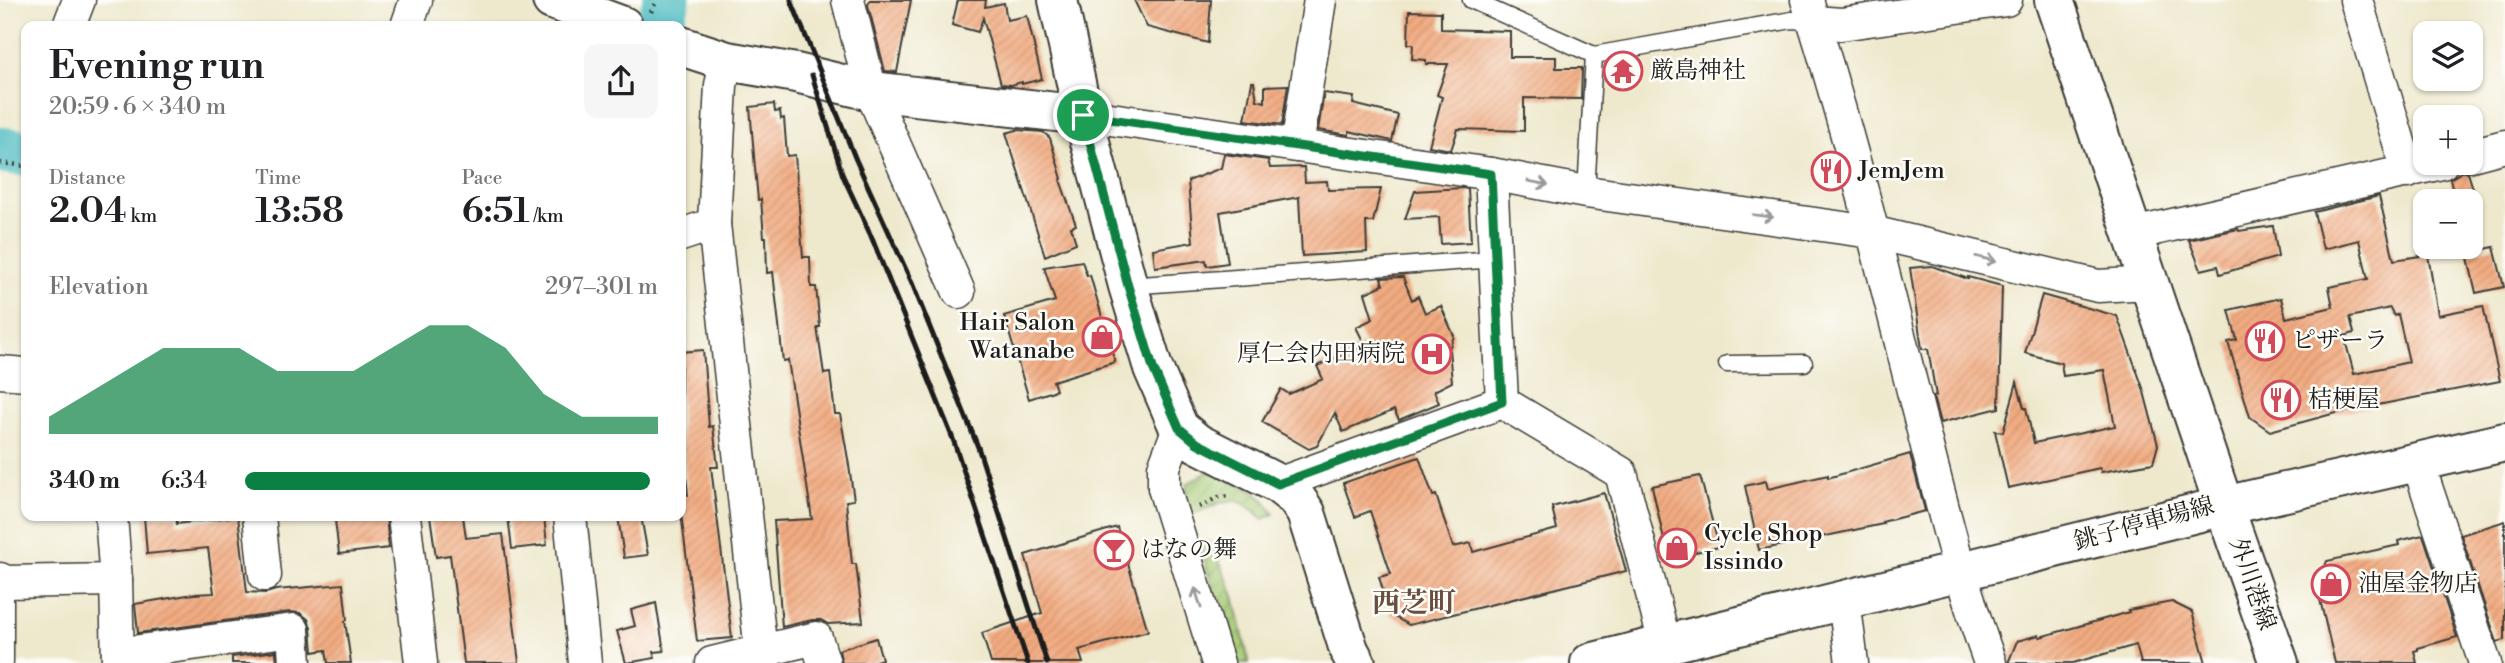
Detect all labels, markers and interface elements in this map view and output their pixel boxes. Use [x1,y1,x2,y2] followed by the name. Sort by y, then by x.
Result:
[2413,21,2483,259] map controls
[2413,21,2483,91] button: layers
[49,43,264,90] text: Evening run
[584,44,658,118] button: share
[1602,50,1644,92] temple icon: 厳島神社
[1650,56,1746,86] place label: 厳島神社
[1053,85,1113,145] pin
[49,93,226,121] text: 20:59 · 6 × 340 m
[1064,96,1102,134] icon: arrive
[2413,105,2483,175] button: +
[1810,150,1852,192] restaurant icon: JemJem
[1857,156,1945,186] place label: JemJem
[49,166,126,190] text: Distance
[255,166,301,190] text: Time
[462,166,502,190] text: Pace
[1526,176,1549,190] one-way arrow
[2413,189,2483,259] button: −
[49,190,127,233] text: 2.04
[255,190,344,233] text: 13:58
[462,190,530,233] text: 6:51
[127,204,157,228] text: km
[530,204,564,228] text: /km
[1751,210,1774,223] one-way arrow
[1974,253,1997,266] one-way arrow
[49,273,149,301] text: Elevation
[545,273,658,301] text: 297–301 m
[960,308,1075,366] place label: Hair Salon Watanabe
[1081,316,1123,358] shop icon: Hair Salon Watanabe
[2244,320,2286,362] restaurant icon: ピザーラ
[2292,326,2388,356] place label: ピザーラ
[1411,333,1453,375] hospital icon: 厚仁会内田病院
[1237,339,1405,369] place label: 厚仁会内田病院
[2260,379,2302,421] restaurant icon: 桔梗屋
[2308,385,2380,415] place label: 桔梗屋
[49,467,120,495] text: 340 m
[161,467,207,495] text: 6:34
[2071,491,2217,557] street label: 銚子停車場線
[1704,519,1823,577] place label: Cycle Shop Issindo
[1656,527,1698,569] shop icon: Cycle Shop Issindo
[1093,529,1135,571] bar icon: はなの舞
[2222,534,2282,634] street label: 外川港線
[1141,535,1237,565] place label: はなの舞
[2310,563,2352,605] shop icon: 油屋金物店
[2358,569,2478,599] place label: 油屋金物店
[1372,586,1456,621] district label: 西芝町
[1191,587,1203,609] one-way arrow

